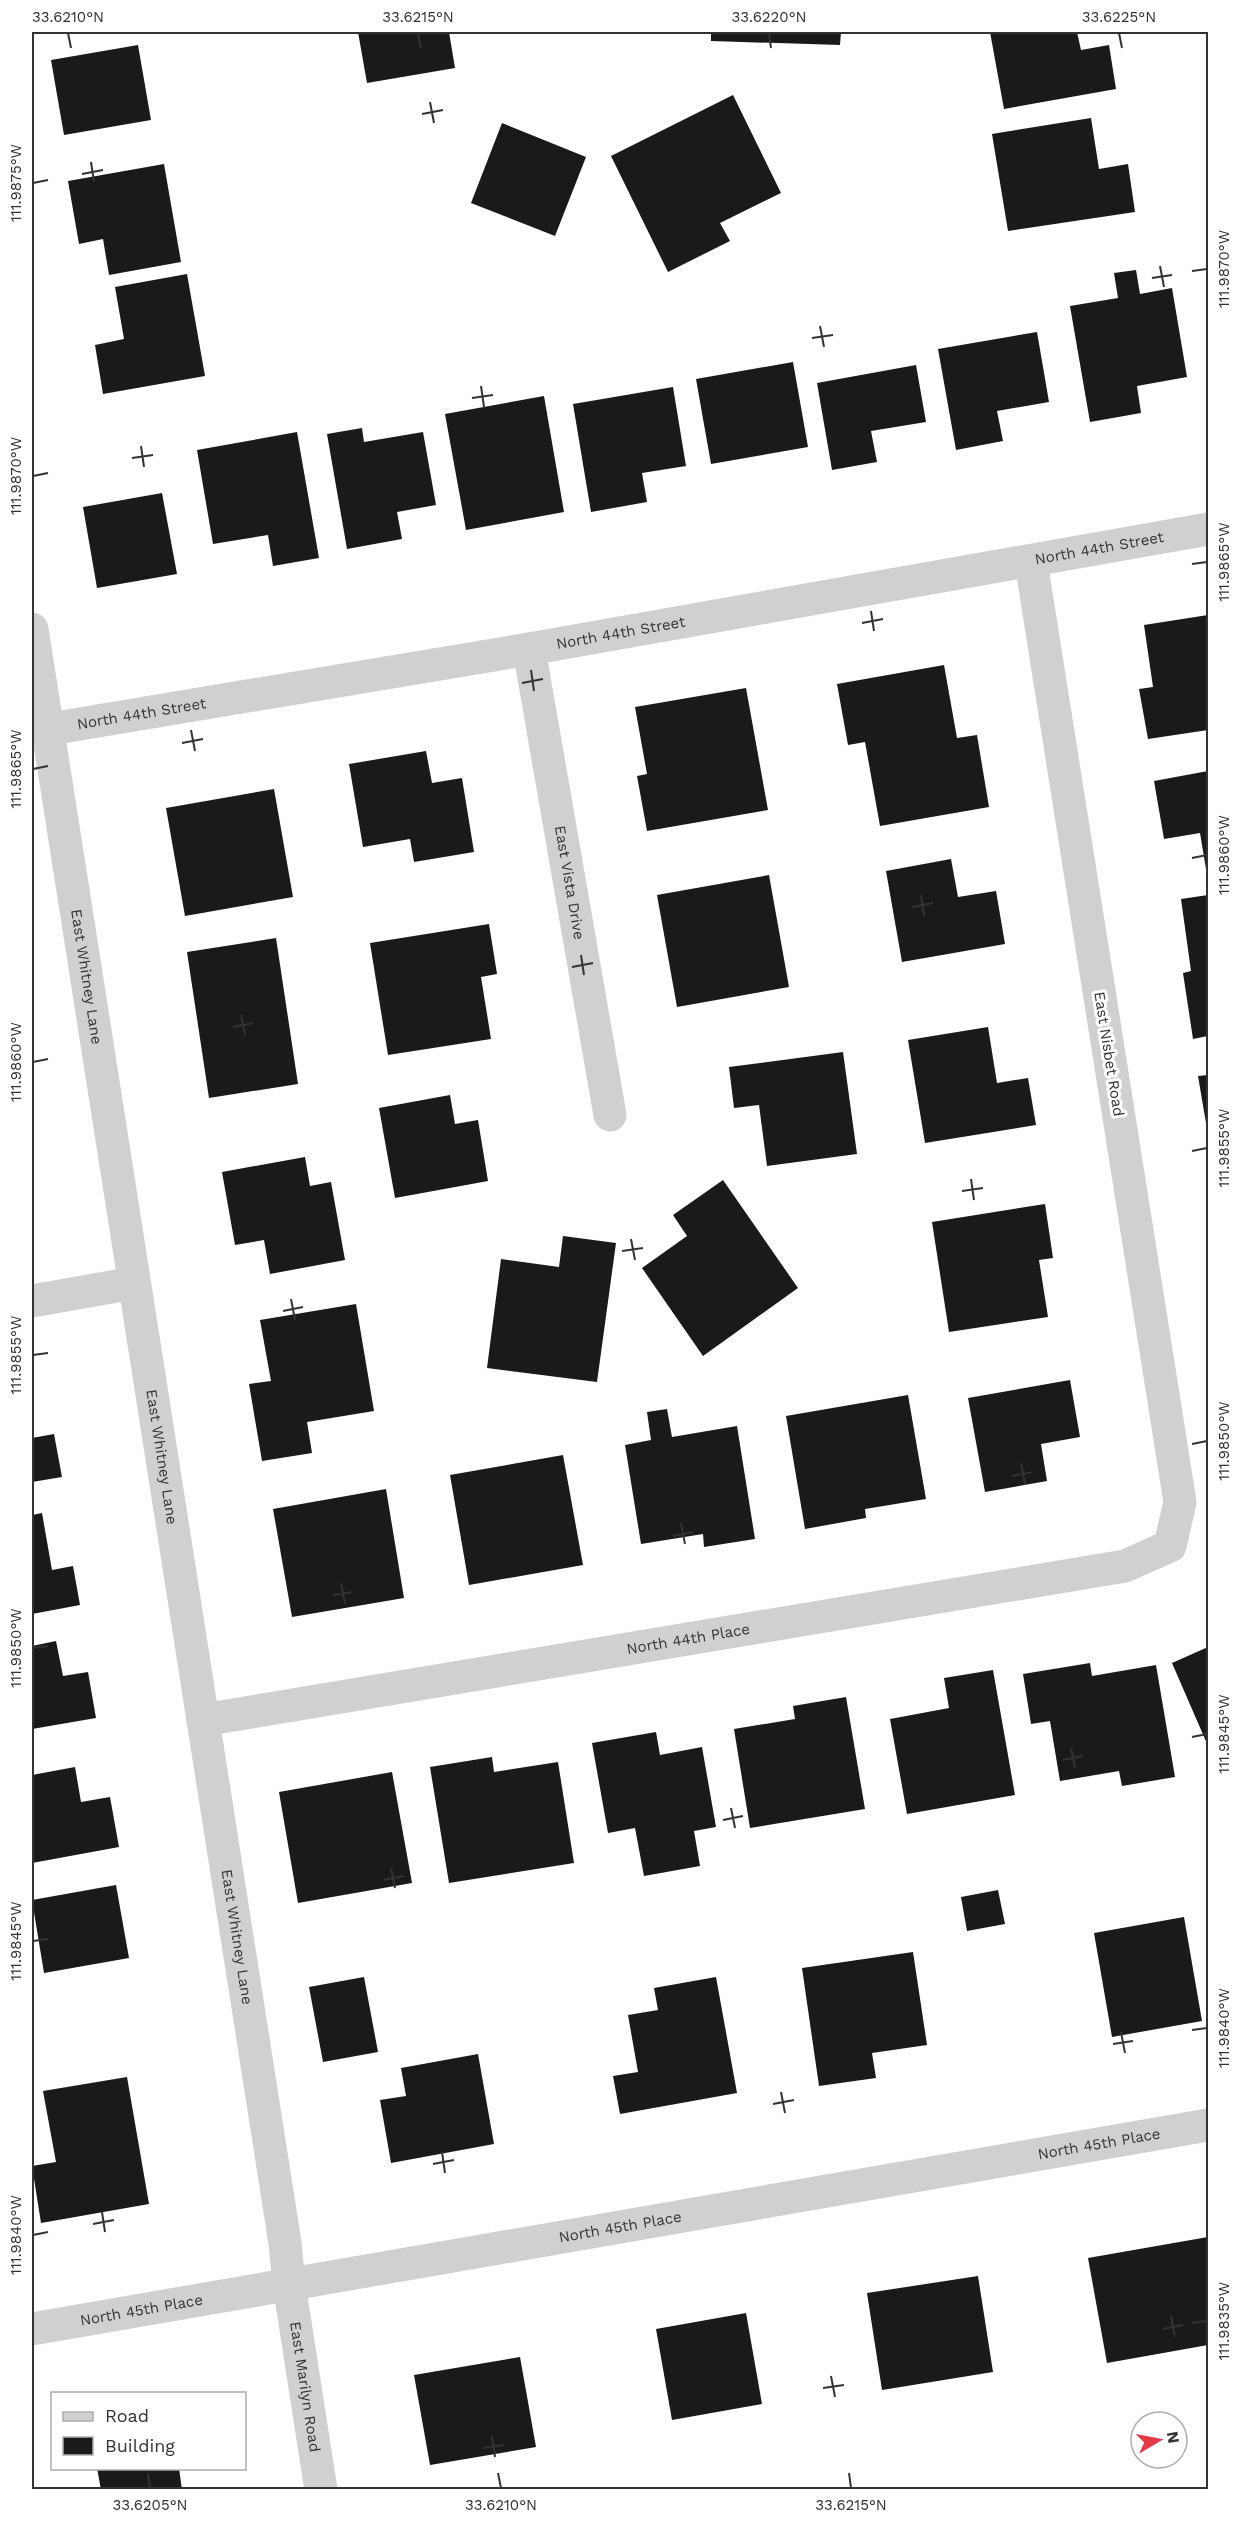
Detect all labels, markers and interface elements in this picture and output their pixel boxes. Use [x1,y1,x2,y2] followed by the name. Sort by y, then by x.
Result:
[32,8,104,26] text: 33.6210°N
[382,8,454,26] text: 33.6215°N
[731,8,807,26] text: 33.6220°N
[1082,8,1156,26] text: 33.6225°N
[7,144,25,222] text: 111.9875°W
[1215,230,1233,308] text: 111.9870°W
[7,437,25,515] text: 111.9870°W
[1215,522,1233,602] text: 111.9865°W
[1033,528,1166,568] street label: North 44th Street
[555,612,687,653] street label: North 44th Street
[76,694,208,733] street label: North 44th Street
[7,729,25,809] text: 111.9865°W
[1215,815,1233,895] text: 111.9860°W
[551,824,588,941] street label: East Vista Drive
[67,908,106,1046] street label: East Whitney Lane
[1090,990,1128,1118] street label: East Nisbet Road
[7,1022,25,1102] text: 111.9860°W
[1215,1109,1233,1187] text: 111.9855°W
[7,1316,25,1394] text: 111.9855°W
[142,1388,181,1526] street label: East Whitney Lane
[1215,1401,1233,1481] text: 111.9850°W
[7,1608,25,1688] text: 111.9850°W
[625,1620,751,1658] street label: North 44th Place
[1215,1694,1233,1774] text: 111.9845°W
[218,1868,257,2006] street label: East Whitney Lane
[7,1901,25,1981] text: 111.9845°W
[1215,1988,1233,2068] text: 111.9840°W
[1036,2124,1162,2163] street label: North 45th Place
[7,2195,25,2275] text: 111.9840°W
[557,2207,683,2246] street label: North 45th Place
[1215,2282,1233,2360] text: 111.9835°W
[79,2291,204,2330] street label: North 45th Place
[286,2320,324,2453] street label: East Marilyn Road
[51,2392,246,2470] legend
[105,2405,149,2426] text: Road
[1129,2410,1189,2470] north arrow
[1163,2430,1184,2445] text: N
[105,2435,175,2456] text: Building
[112,2496,188,2514] text: 33.6205°N
[465,2496,537,2514] text: 33.6210°N
[815,2496,887,2514] text: 33.6215°N

